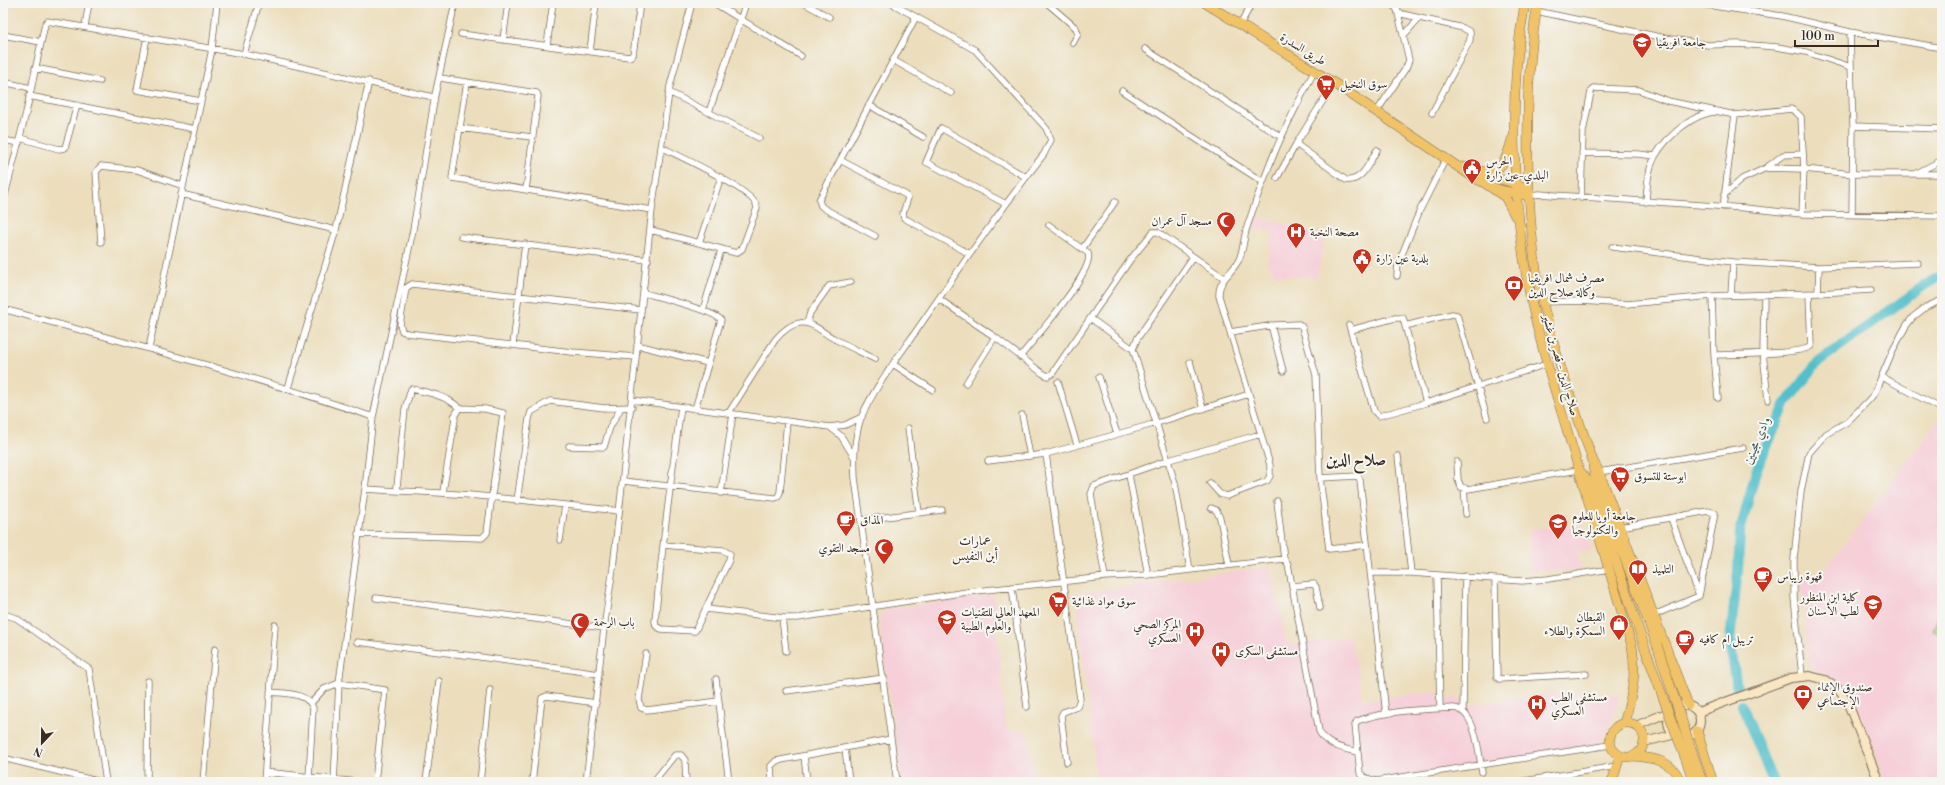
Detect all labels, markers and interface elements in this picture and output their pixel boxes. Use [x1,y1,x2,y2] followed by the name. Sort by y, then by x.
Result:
[1795,22,1878,48] scale bar
[1801,29,1835,44] text: 100 m
[1277,30,1329,69] street label: طريق السدرة
[1631,31,1653,59] school or university icon: جامعة افريقيا
[1656,35,1706,50] place label: جامعة افريقيا
[1315,73,1337,101] supermarket icon: سوق النخيل
[1340,77,1387,93] place label: سوق النخيل
[1486,154,1549,185] place label: الحرس البلدي-عين زارة
[1461,157,1483,185] public building icon: الحرس البلدي-عين زارة
[1215,210,1237,238] mosque icon: مسجد آل عمران
[1152,213,1212,229] place label: مسجد آل عمران
[1285,221,1307,249] hospital icon: مصحة النخبة
[1310,225,1359,240] place label: مصحة النخبة
[1351,247,1373,275] public building icon: بلدية عين زارة
[1376,251,1429,266] place label: بلدية عين زارة
[1528,271,1605,303] place label: مصرف شمال افريقيا وكالة صلاح الدين
[1503,274,1525,302] bank icon: مصرف شمال افريقيا وكالة صلاح الدين
[1535,311,1582,418] street label: صلاح الدين - قصر بن غشير
[1740,414,1776,468] water label: وادي مجينين
[1326,450,1386,474] district label: صلاح الدين
[1609,465,1631,493] supermarket icon: ابوستة للتسوق
[1634,469,1687,484] place label: ابوستة للتسوق
[1572,508,1636,538] place label: جامعة أويا للعلوم والتكنولوجيا
[835,509,857,537] cafe icon: المذاق
[1547,512,1569,540] school or university icon: جامعة أويا للعلوم والتكنولوجيا
[860,513,884,528] place label: المذاق
[952,533,998,565] district label: عمارات أبن النفيس
[873,537,895,565] mosque icon: مسجد التقوي
[819,541,870,558] place label: مسجد التقوي
[1627,558,1649,586] library icon: التلميذ
[1652,562,1674,577] place label: التلميذ
[1752,565,1774,593] cafe icon: قهوة ريباس
[1777,569,1822,584] place label: قهوة ريباس
[1047,590,1069,618] supermarket icon: سوق مواد غذائية
[1799,590,1859,619] place label: كلية ابن المنظور لطب الأسنان
[1862,593,1884,621] school or university icon: كلية ابن المنظور لطب الأسنان
[1072,594,1136,609] place label: سوق مواد غذائية
[961,605,1040,637] place label: المعهد العالي للتقنيات والعلوم الطبية
[936,608,958,636] school or university icon: المعهد العالي للتقنيات والعلوم الطبية
[1544,610,1605,639] place label: القبطان السمكرة والطلاء
[569,611,591,639] mosque icon: باب الرحمة
[1608,613,1630,641] shop icon: القبطان السمكرة والطلاء
[594,615,635,630] place label: باب الرحمة
[1133,617,1181,648] place label: المركز الصحي العسكري
[1184,620,1206,648] hospital icon: المركز الصحي العسكري
[1674,628,1696,656] cafe icon: تريبل ام كافيه
[1699,632,1754,650] place label: تريبل ام كافيه
[1210,640,1232,668] hospital icon: مستشفى السكرى
[1235,644,1298,660] place label: مستشفى السكرى
[1817,680,1872,711] place label: صندوق الإنماء الإجتماعي
[1792,683,1814,711] bank icon: صندوق الإنماء الإجتماعي
[1551,690,1607,721] place label: مستشفي الطب العسكري
[1526,693,1548,721] hospital icon: مستشفي الطب العسكري
[22,723,62,763] north arrow
[32,743,45,759] text: N

